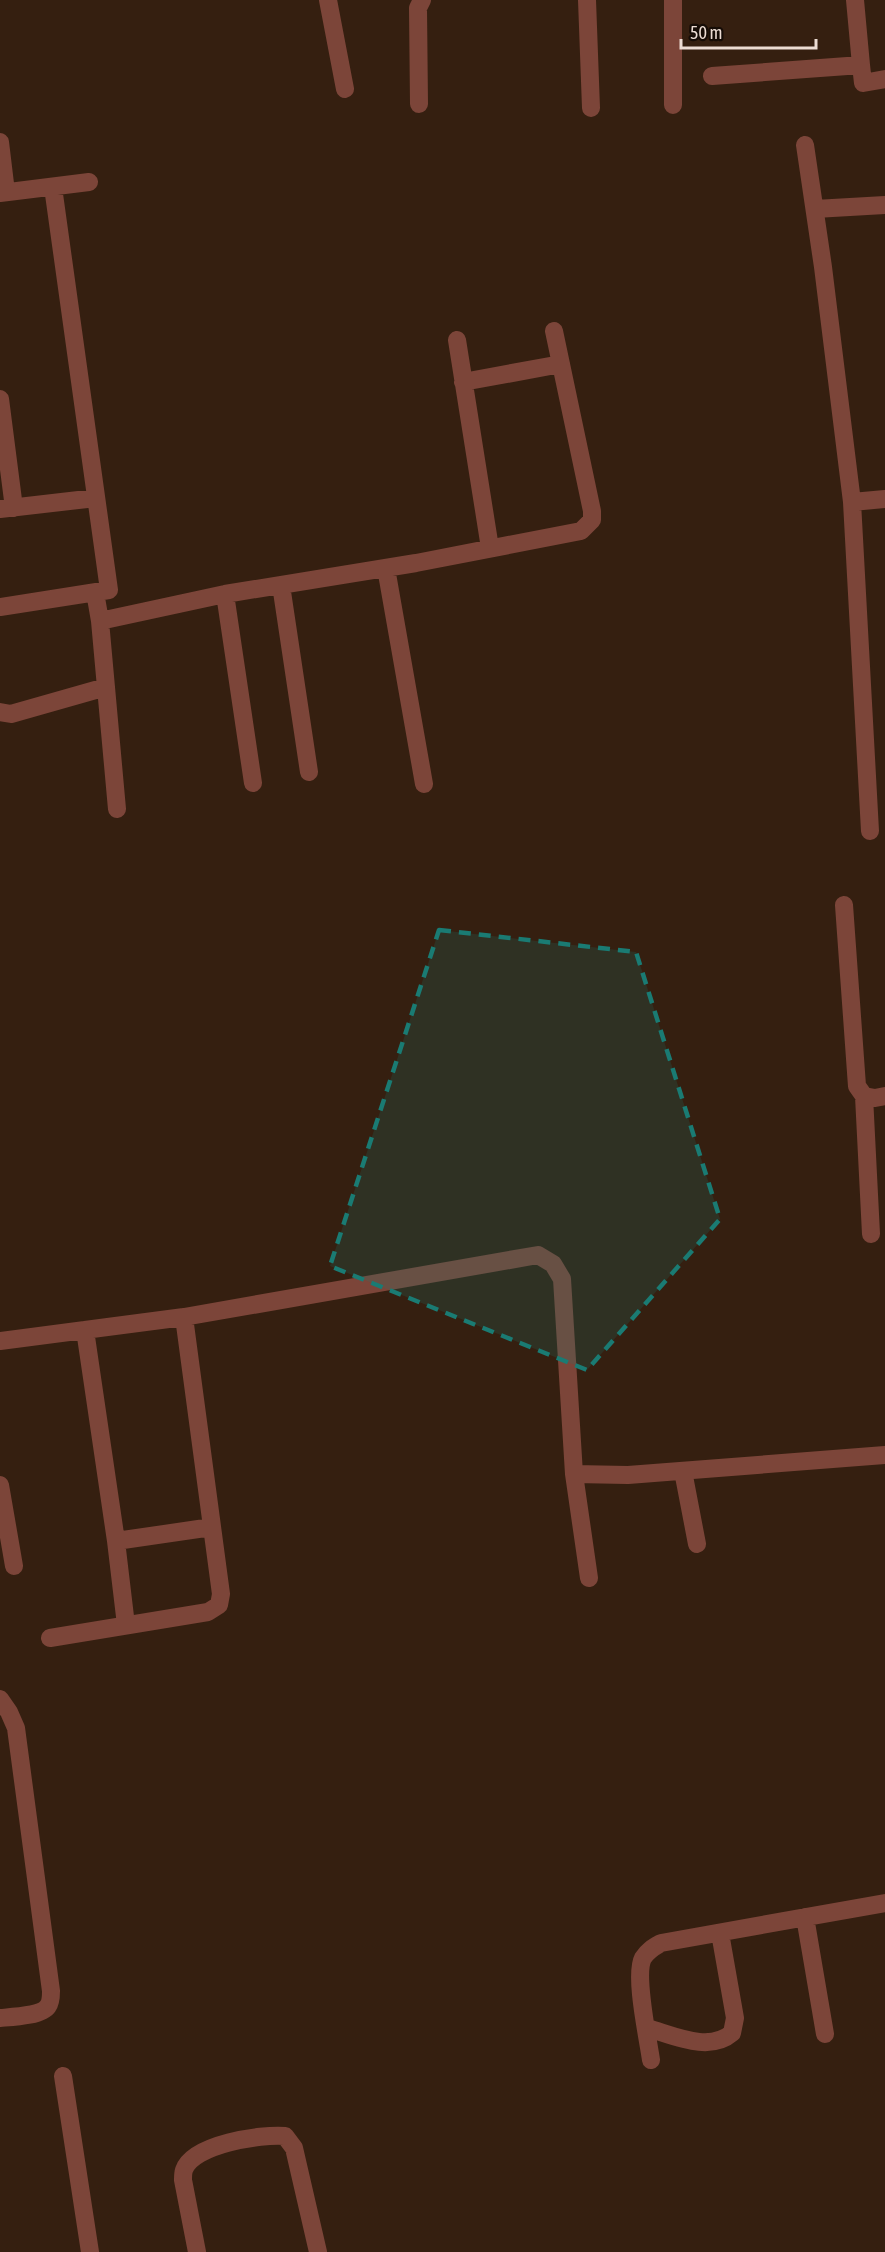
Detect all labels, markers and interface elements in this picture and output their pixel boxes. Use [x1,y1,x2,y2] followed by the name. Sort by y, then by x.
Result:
[681,12,816,50] scale bar
[690,22,722,43] text: 50 m

